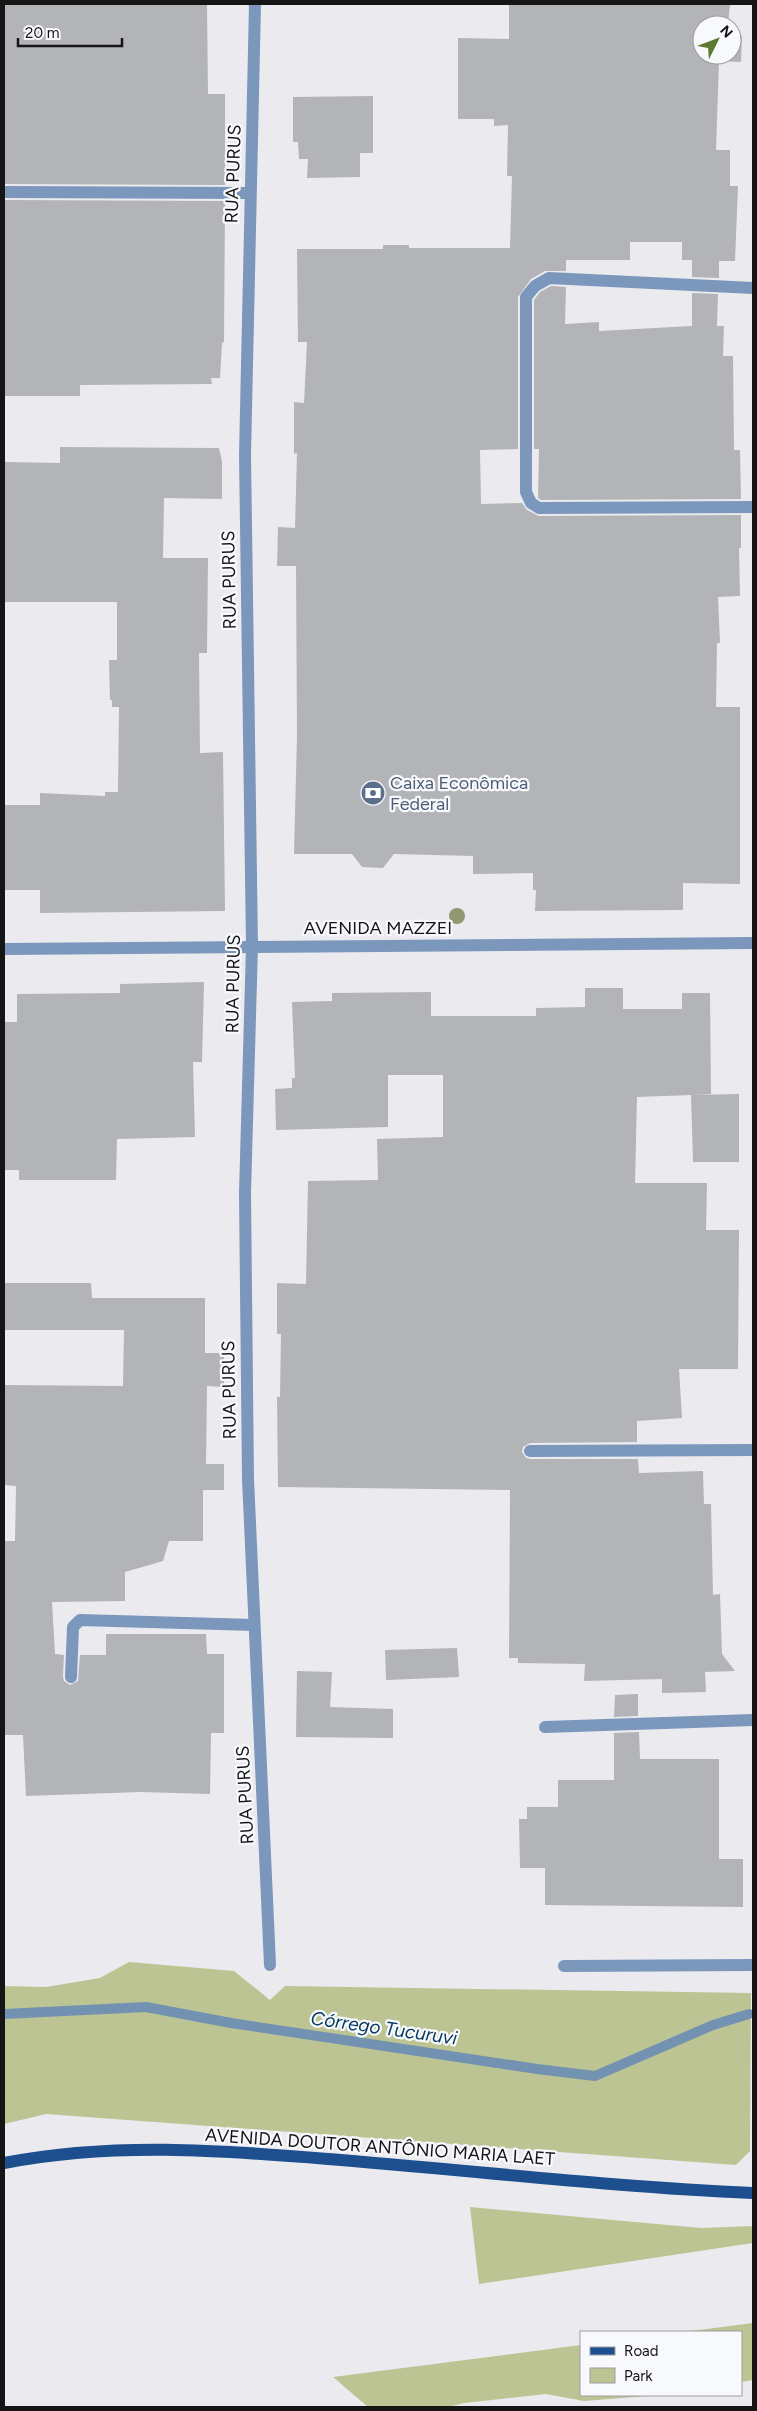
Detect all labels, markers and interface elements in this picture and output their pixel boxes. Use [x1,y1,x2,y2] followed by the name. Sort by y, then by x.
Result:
[18,15,121,47] scale bar
[692,15,742,65] north arrow
[716,22,736,41] text: N
[25,24,59,42] text: 20 m
[220,124,246,224] street label: RUA PURUS
[217,530,241,630] street label: RUA PURUS
[390,772,528,815] place label: Caixa Econômica Federal
[360,780,386,806] bank icon: Caixa Econômica Federal
[304,917,452,939] street label: AVENIDA MAZZEI
[221,934,245,1034] street label: RUA PURUS
[217,1340,241,1440] street label: RUA PURUS
[231,1745,259,1845] street label: RUA PURUS
[309,2006,459,2050] water label: Córrego Tucuruvi
[204,2124,556,2170] street label: AVENIDA DOUTOR ANTÔNIO MARIA LAET
[580,2331,742,2396] legend
[624,2342,659,2360] text: Road
[624,2367,653,2385] text: Park

